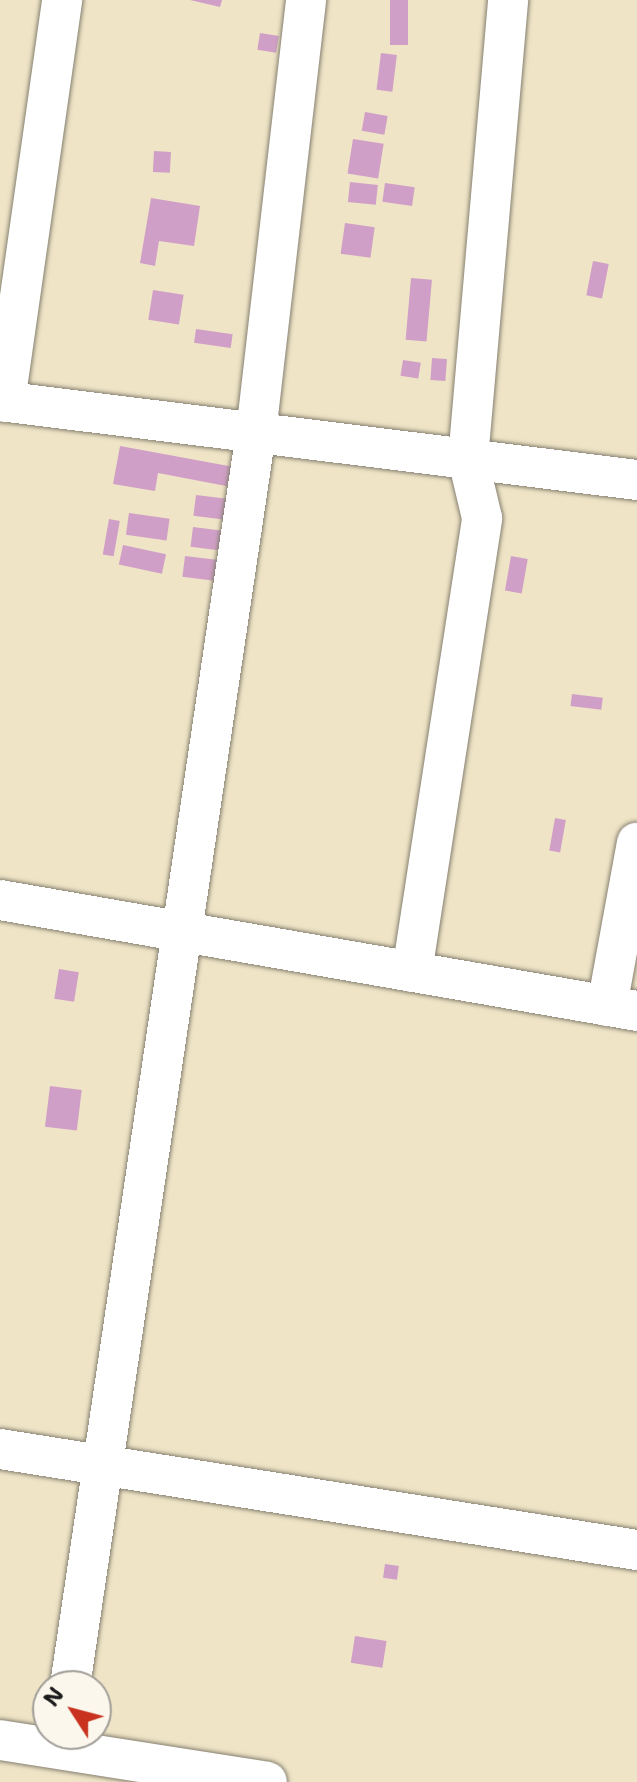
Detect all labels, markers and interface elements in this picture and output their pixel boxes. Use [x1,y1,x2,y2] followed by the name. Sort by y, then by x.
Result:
[32,1670,112,1750] north arrow
[37,1681,71,1712] text: N

